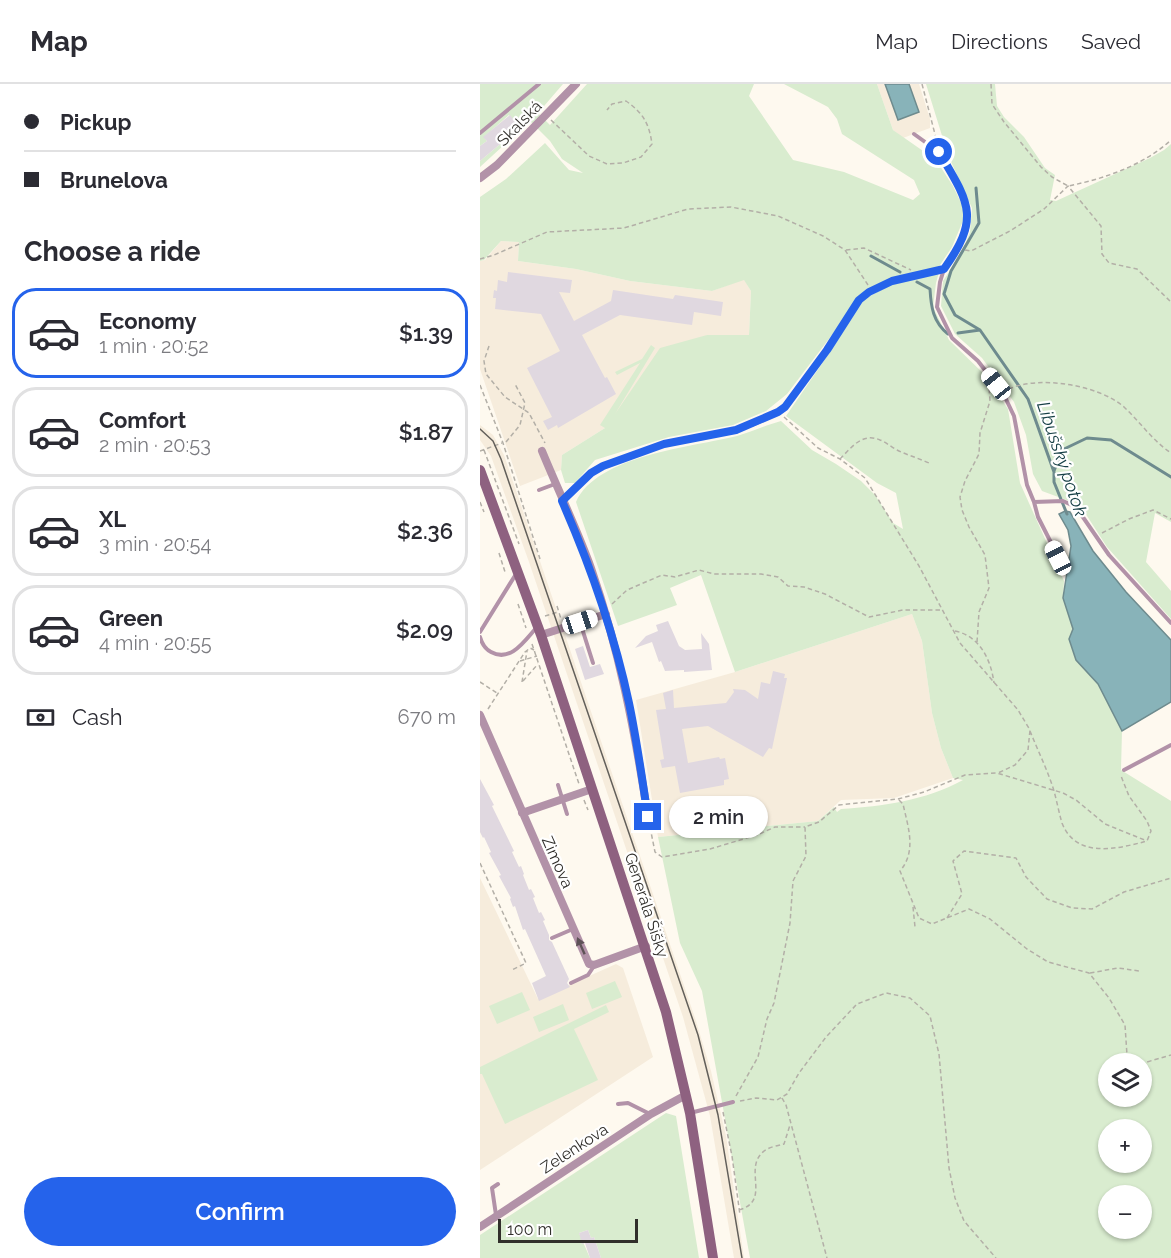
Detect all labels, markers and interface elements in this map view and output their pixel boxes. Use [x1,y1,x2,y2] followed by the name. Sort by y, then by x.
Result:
[30,25,88,58] text: Map
[875,29,918,54] text: Map
[951,29,1048,54] text: Directions
[1081,29,1141,54] text: Saved
[493,97,546,150] street label: Skalská
[60,109,132,135] text: Pickup
[925,138,952,165] route start
[60,167,168,193] text: Brunelova
[24,236,200,267] text: Choose a ride
[27,306,81,360] icon: car
[99,308,197,334] text: Economy
[399,320,453,346] text: $1.39
[99,334,209,358] text: 1 min · 20:52
[978,364,1014,404] car
[1033,399,1092,519] water label: Libušský potok
[27,405,81,459] icon: car
[99,407,186,433] text: Comfort
[399,419,453,445] text: $1.87
[99,433,211,457] text: 2 min · 20:53
[27,504,81,558] icon: car
[99,506,126,532] text: XL
[397,518,453,544] text: $2.36
[99,532,211,556] text: 3 min · 20:54
[1042,538,1074,578] car
[27,603,81,657] icon: car
[99,605,163,631] text: Green
[560,608,600,636] car
[396,617,453,643] text: $2.09
[99,631,212,655] text: 4 min · 20:55
[24,701,57,734] icon: cash
[72,704,123,730] text: Cash
[398,705,456,729] text: 670 m
[669,796,768,838] callout: 2 min
[634,803,661,830] route end
[693,805,744,829] text: 2 min
[538,833,577,891] street label: Zimova
[621,850,673,960] street label: Generála Šišky
[577,937,586,954] one-way arrow
[1098,1053,1152,1239] map controls
[1098,1053,1152,1107] button: layers
[1098,1119,1152,1173] button: +
[537,1120,612,1177] street label: Zelenkova
[24,1177,456,1246] button: Confirm
[1098,1185,1152,1239] button: −
[498,1216,638,1244] scale bar
[507,1220,552,1239] text: 100 m

